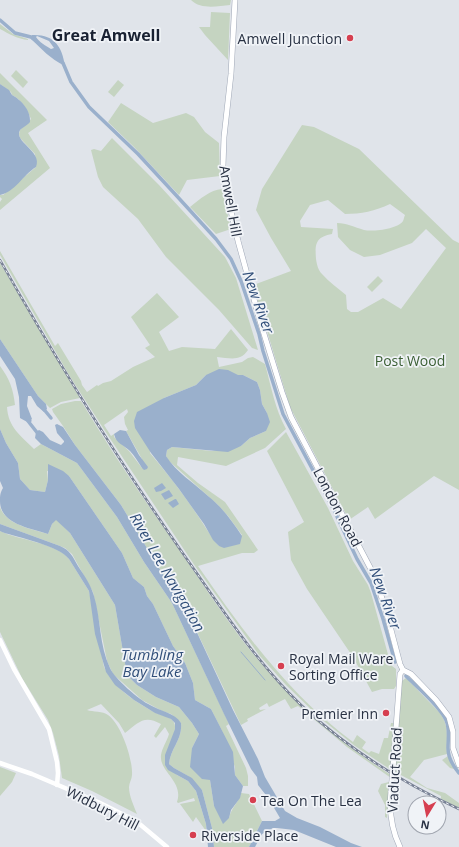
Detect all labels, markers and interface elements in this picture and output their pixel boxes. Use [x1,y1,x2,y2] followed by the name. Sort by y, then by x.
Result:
[52,24,160,46] district label: Great Amwell
[238,29,342,48] place label: Amwell Junction
[345,33,355,43] marker: Amwell Junction
[215,164,247,238] street label: Amwell Hill
[238,268,280,337] water label: New River
[375,351,445,370] park label: Post Wood
[309,464,367,550] street label: London Road
[126,509,210,635] water label: River Lee Navigation
[365,564,407,633] water label: New River
[121,644,184,681] water label: Tumbling Bay Lake
[289,649,394,684] place label: Royal Mail Ware Sorting Office
[276,661,286,671] marker: Royal Mail Ware Sorting Office
[301,704,378,723] place label: Premier Inn
[381,708,391,718] marker: Premier Inn
[382,727,406,813] street label: Viaduct Road
[63,781,143,835] street label: Widbury Hill
[261,791,362,810] place label: Tea On The Lea
[248,795,258,805] marker: Tea On The Lea
[407,795,447,835] north arrow
[419,817,431,834] text: N
[201,826,298,845] place label: Riverside Place
[188,830,198,840] marker: Riverside Place

